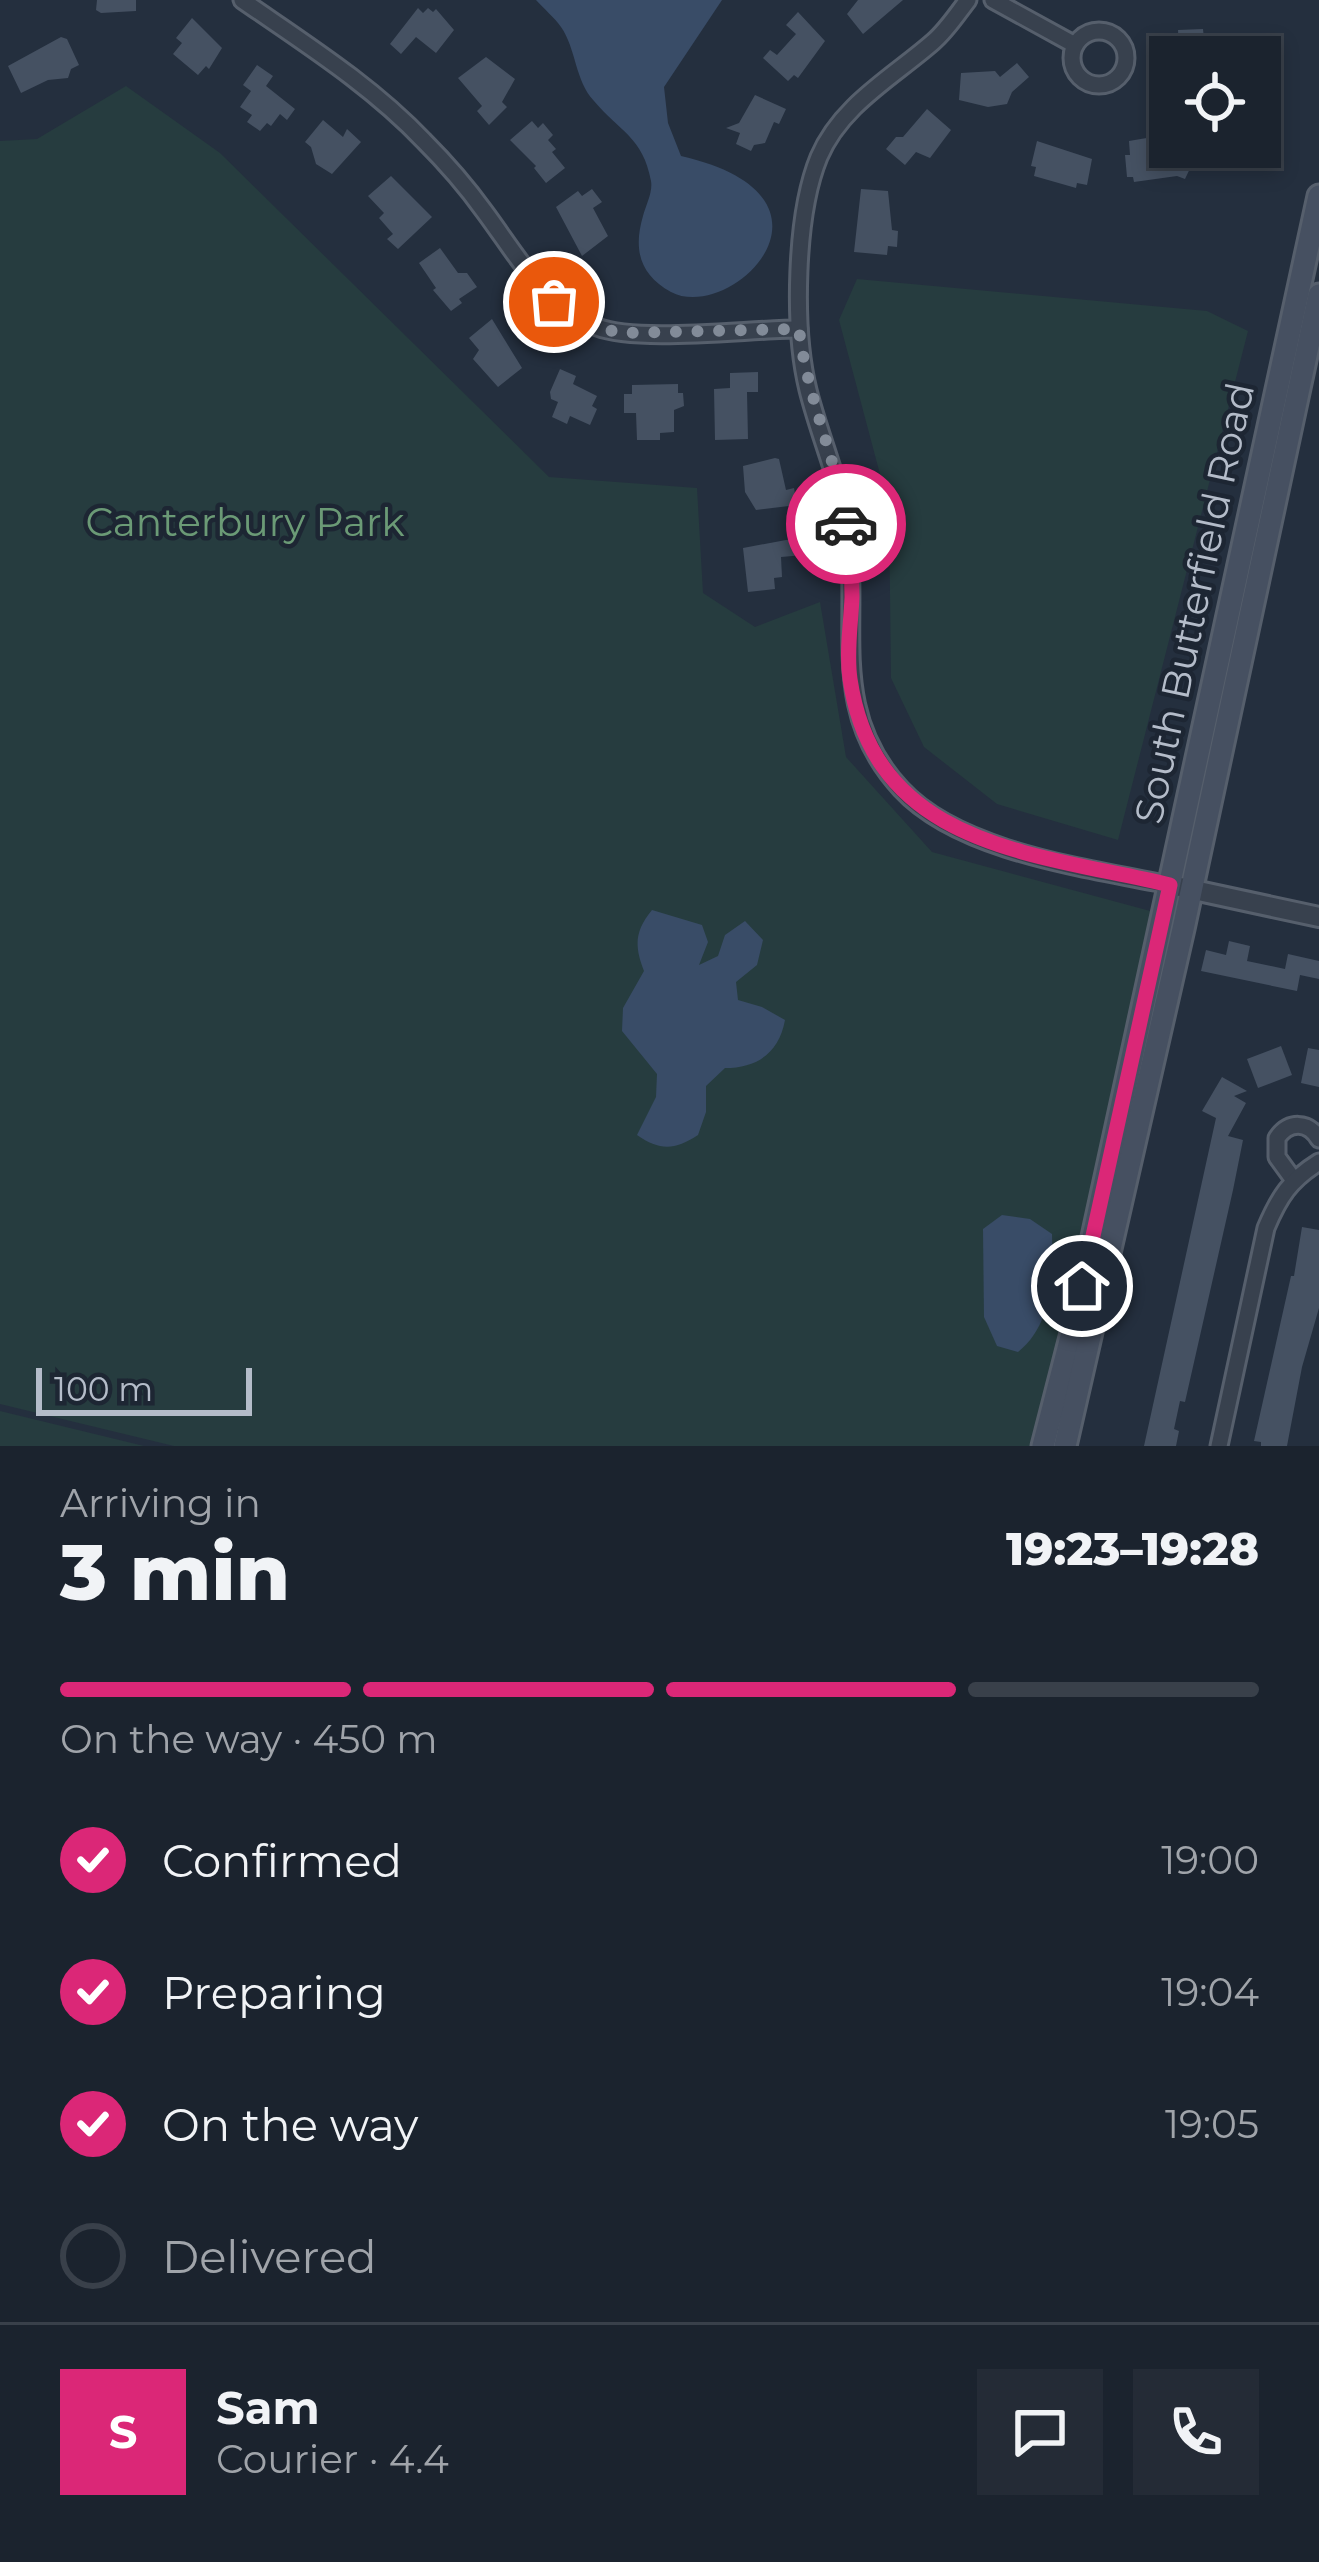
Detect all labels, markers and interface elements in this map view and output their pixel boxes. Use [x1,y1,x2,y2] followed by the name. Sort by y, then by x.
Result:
[1149,36,1281,168] map controls
[1149,36,1281,168] button: locate
[503,251,605,353] pin
[521,269,587,335] icon: bag
[1124,378,1264,828] street label: South Butterfield Road
[786,464,906,584] courier
[813,491,879,557] icon: car
[85,498,405,546] park label: Canterbury Park
[1031,1235,1133,1337] pin
[1049,1253,1115,1319] icon: home
[36,1362,252,1415] scale bar
[54,1369,153,1409] text: 100 m
[60,1479,261,1527] text: Arriving in
[1006,1521,1259,1576] text: 19:23–19:28
[60,1524,290,1620] text: 3 min
[60,1715,438,1763] text: On the way · 450 m
[60,1827,126,1893] icon: check
[162,1833,402,1888] text: Confirmed
[1161,1836,1259,1884] text: 19:00
[60,1959,126,2025] icon: check
[162,1965,386,2020] text: Preparing
[1161,1968,1259,2016] text: 19:04
[60,2091,126,2157] icon: check
[162,2097,418,2152] text: On the way
[1165,2100,1259,2148] text: 19:05
[162,2229,377,2284] text: Delivered
[977,2369,1103,2495] button: chat
[1133,2369,1259,2495] button: phone
[216,2380,320,2435] text: Sam
[109,2404,137,2459] text: S
[216,2435,449,2483] text: Courier · 4.4

